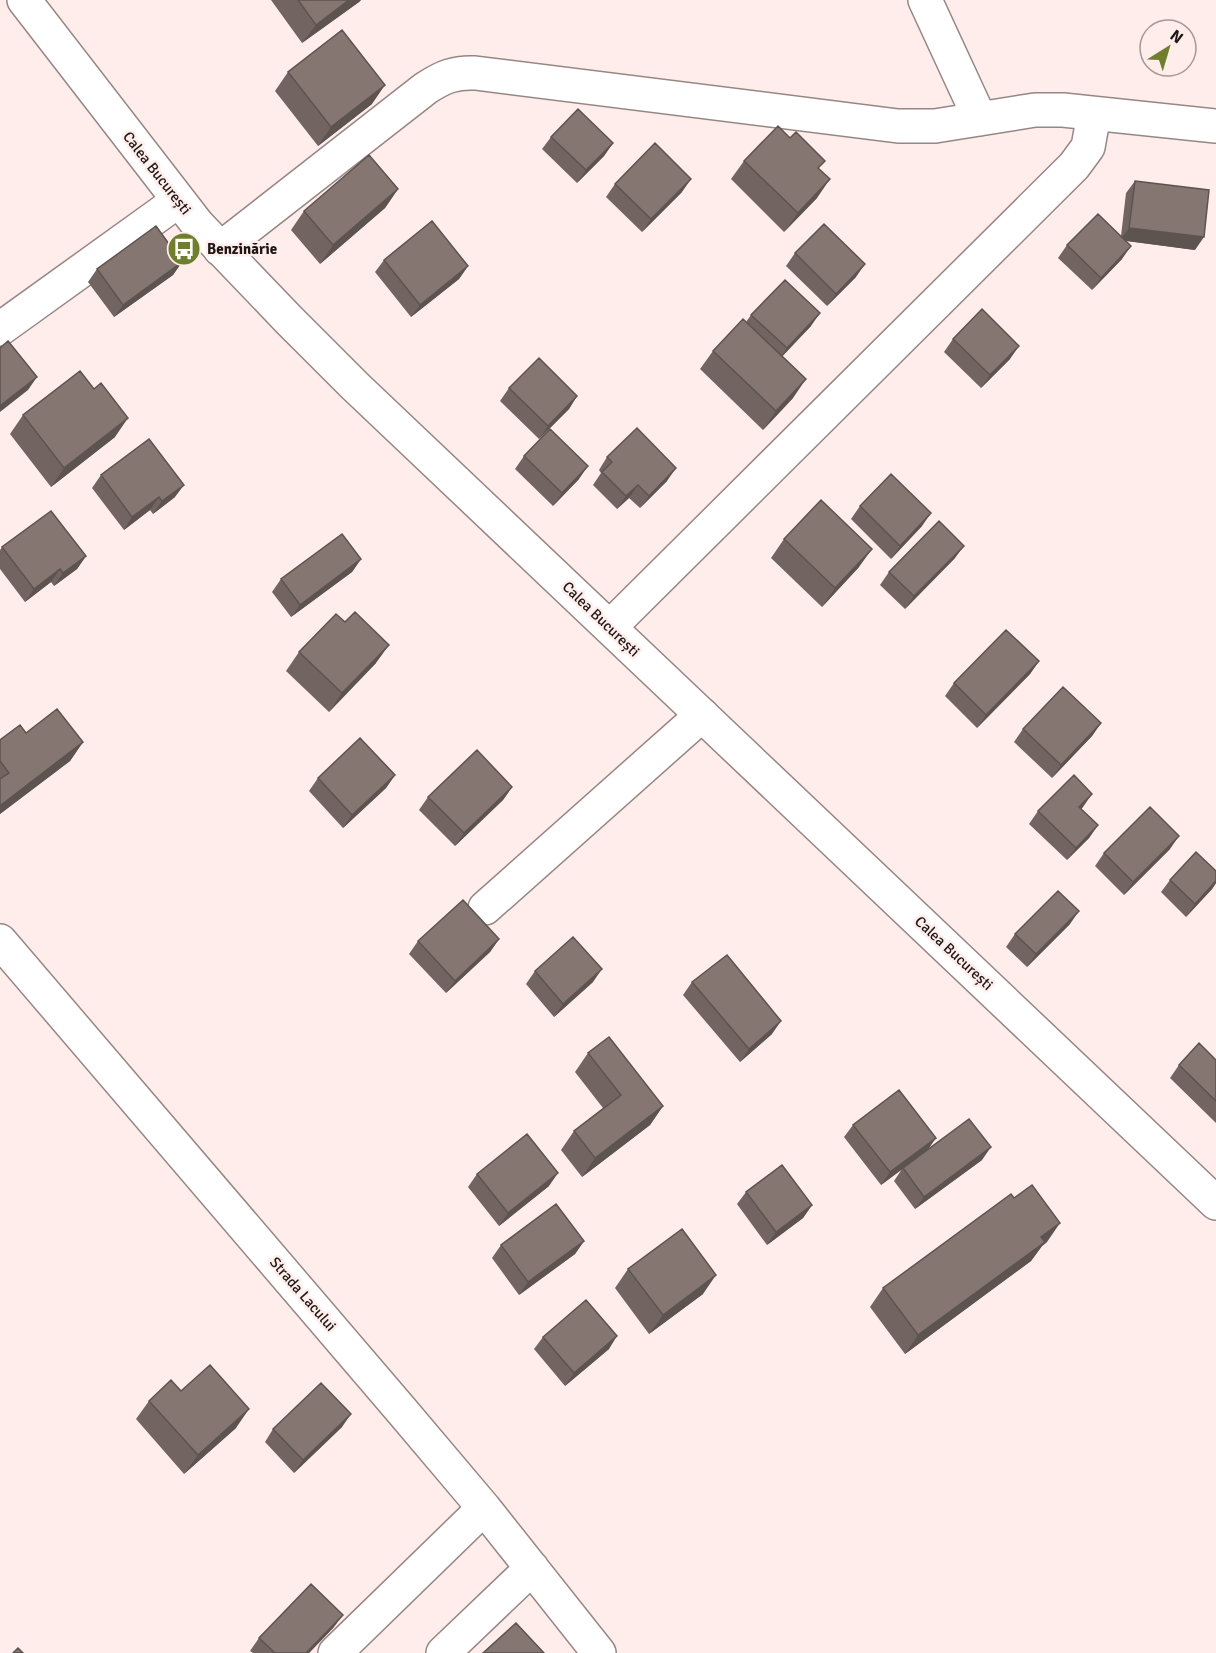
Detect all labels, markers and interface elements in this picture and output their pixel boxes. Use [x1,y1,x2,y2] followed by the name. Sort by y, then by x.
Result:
[1138,18,1198,78] north arrow
[1166,25,1187,48] text: N
[119,128,195,218] street label: Calea București
[166,231,202,267] bus stop icon: Benzinărie
[207,240,277,258] place label: Benzinărie
[559,578,643,660] street label: Calea București
[911,912,997,994] street label: Calea București
[266,1253,340,1335] street label: Strada Lacului

